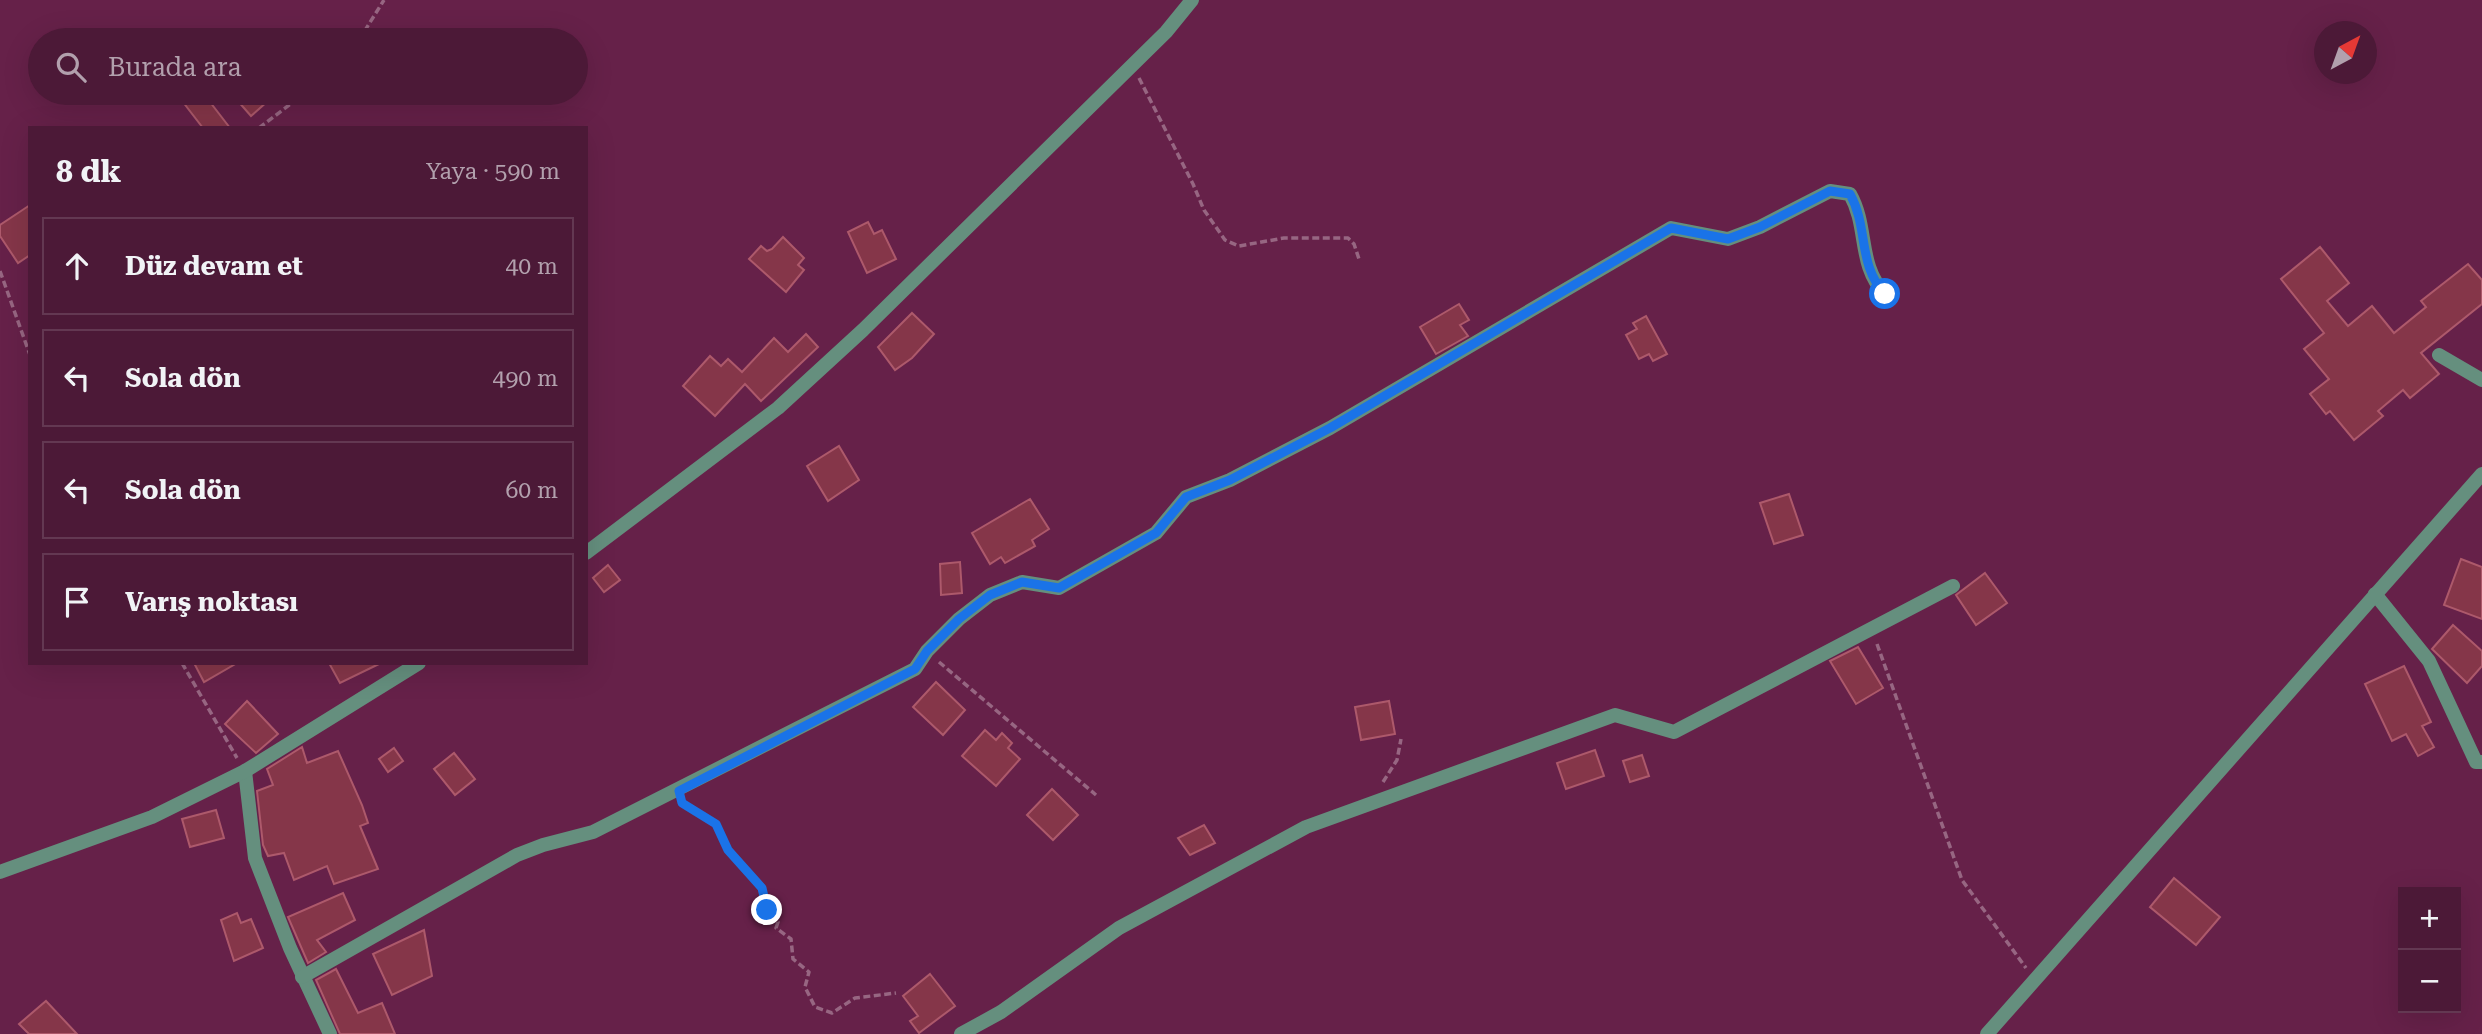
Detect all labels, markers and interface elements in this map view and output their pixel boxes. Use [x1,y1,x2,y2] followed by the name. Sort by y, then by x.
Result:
[2314,21,2377,84] north arrow
[28,28,588,105] search box
[52,48,90,86] icon: search
[108,52,242,82] text: Burada ara
[56,154,121,189] text: 8 dk
[426,158,560,185] text: Yaya · 590 m
[58,247,96,285] icon: ahead
[125,251,303,281] text: Düz devam et
[505,253,558,280] text: 40 m
[1869,278,1900,309] route start
[58,359,96,397] icon: left
[125,363,241,393] text: Sola dön
[493,365,558,392] text: 490 m
[58,471,96,509] icon: left
[125,475,241,505] text: Sola dön
[505,477,558,504] text: 60 m
[58,583,96,621] icon: arrive
[125,587,298,617] text: Varış noktası
[2398,887,2461,1013] map controls
[2398,887,2461,950] button: +
[751,894,782,925] route end
[2398,950,2461,1013] button: −

